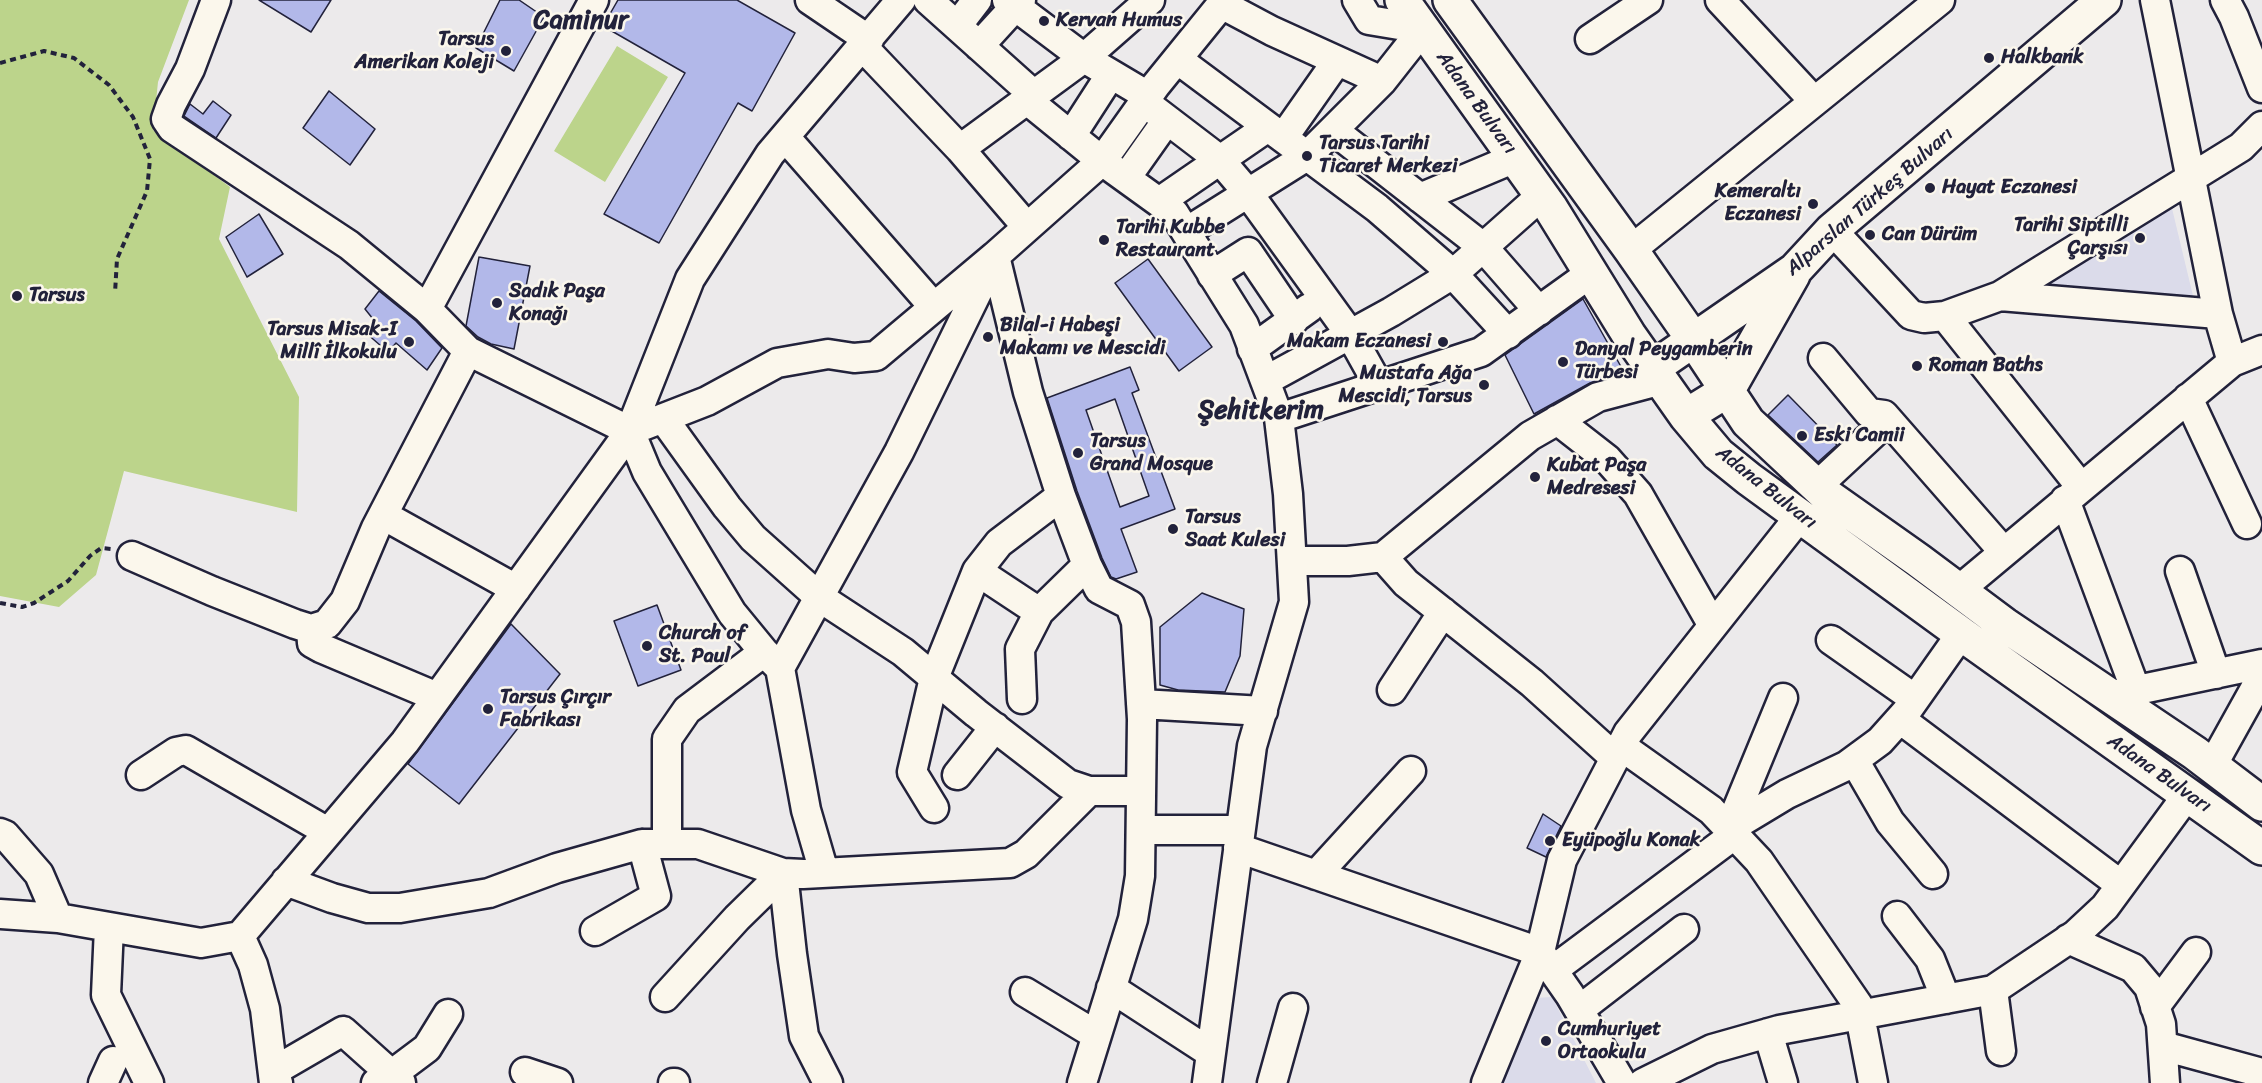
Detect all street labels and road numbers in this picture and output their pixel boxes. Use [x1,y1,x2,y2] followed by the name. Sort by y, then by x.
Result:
[1430,47,1522,159] street label: Adana Bulvarı
[1781,123,1959,281] street label: Alparslan Türkeş Bulvarı
[1711,441,1821,535] street label: Adana Bulvarı
[2102,729,2216,819] street label: Adana Bulvarı

